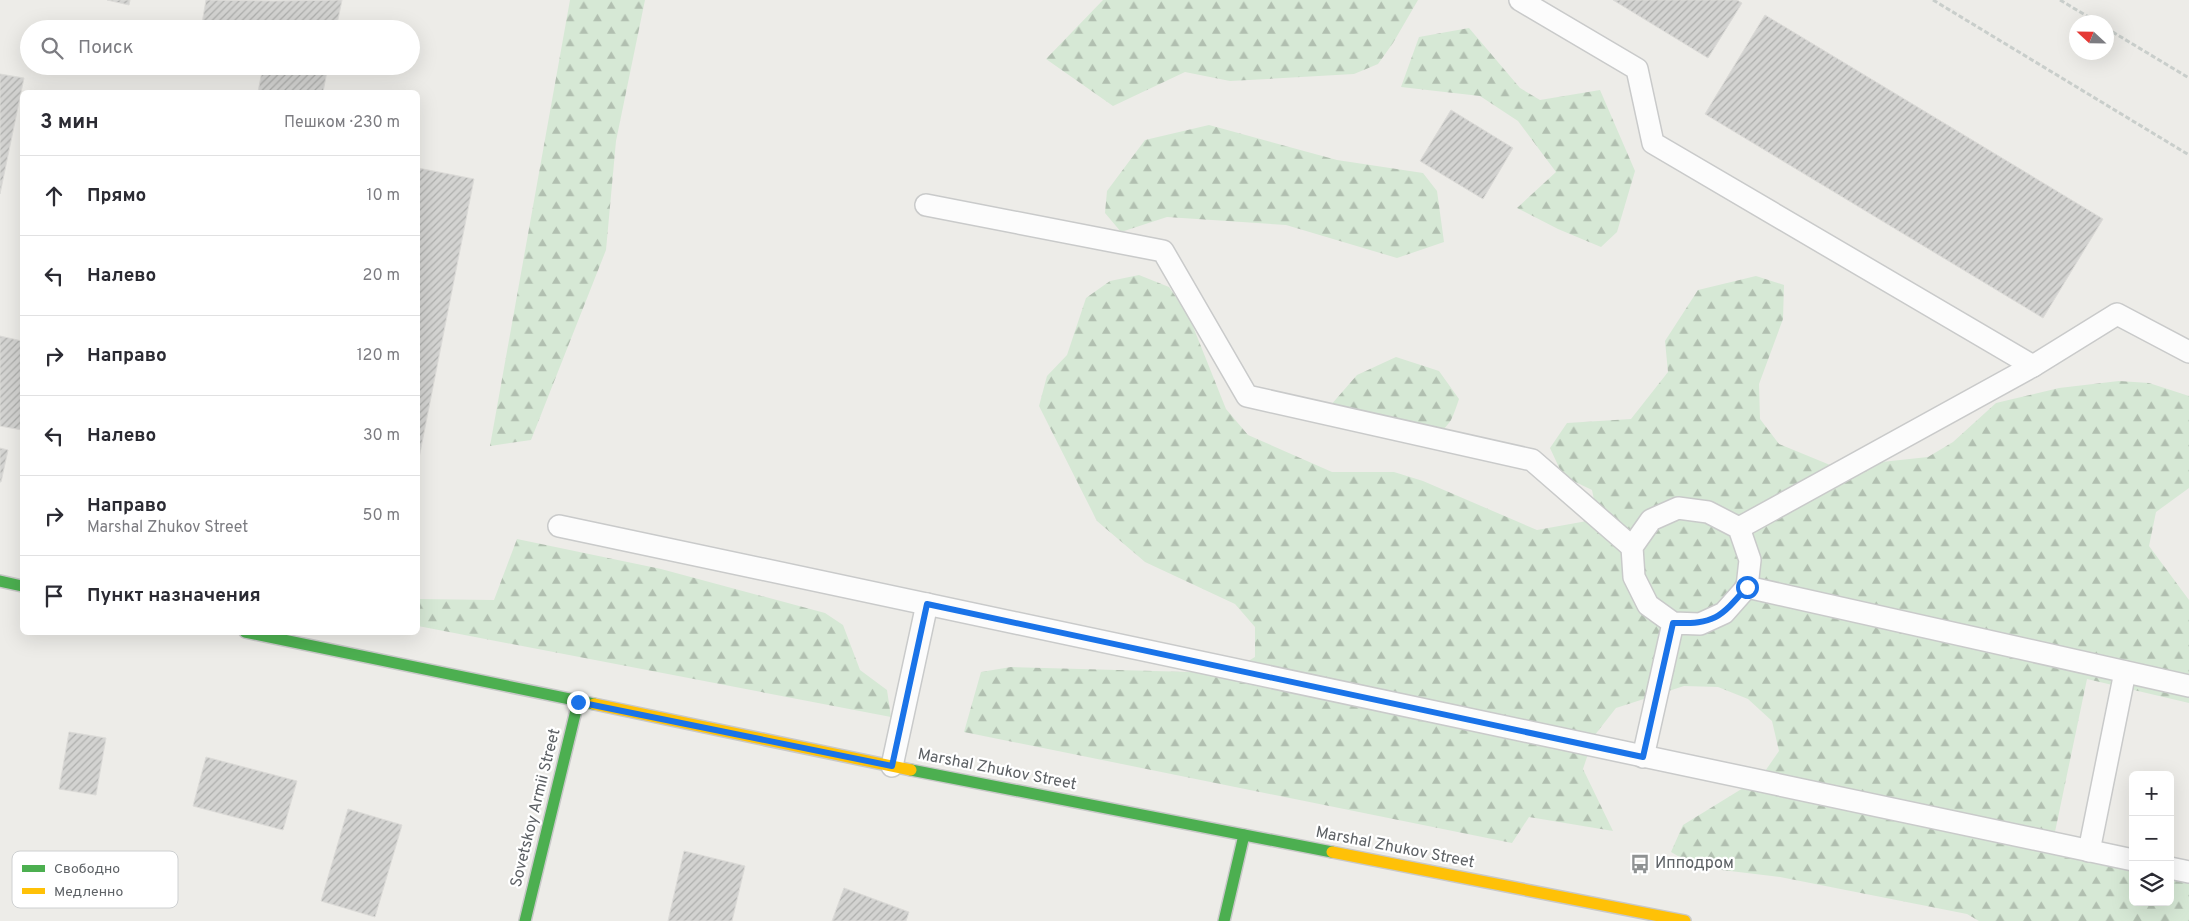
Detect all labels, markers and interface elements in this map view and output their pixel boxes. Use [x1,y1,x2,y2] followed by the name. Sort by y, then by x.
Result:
[2069,15,2114,60] north arrow
[20,20,420,75] search box
[38,34,66,62] icon: search
[78,36,134,60] text: Поиск
[40,109,99,136] text: 3 мин
[284,113,400,133] text: Пешком · 230 m
[40,182,68,210] icon: ahead
[87,184,146,208] text: Прямо
[366,186,400,206] text: 10 m
[40,262,68,290] icon: left
[87,264,156,288] text: Налево
[363,266,400,286] text: 20 m
[40,342,68,370] icon: right
[87,344,167,368] text: Направо
[357,346,400,366] text: 120 m
[40,422,68,450] icon: left
[87,424,156,448] text: Налево
[363,426,400,446] text: 30 m
[87,494,167,518] text: Направо
[40,502,68,530] icon: right
[363,506,400,526] text: 50 m
[87,518,248,538] text: Marshal Zhukov Street
[1736,576,1759,599] route start
[40,582,68,610] icon: arrive
[87,584,261,608] text: Пункт назначения
[567,691,590,714] route end
[507,726,565,890] street label: Sovetskoy Armii Street
[916,745,1078,795] street label: Marshal Zhukov Street
[2129,771,2174,906] map controls
[2129,771,2174,816] button: +
[2129,816,2174,861] button: −
[1314,823,1476,873] street label: Marshal Zhukov Street
[12,851,178,908] legend
[1629,853,1651,875] bus stop icon: Ипподром
[1655,854,1734,874] place label: Ипподром
[54,861,120,878] text: Свободно
[2129,861,2174,906] button: layers
[54,884,123,901] text: Медленно

